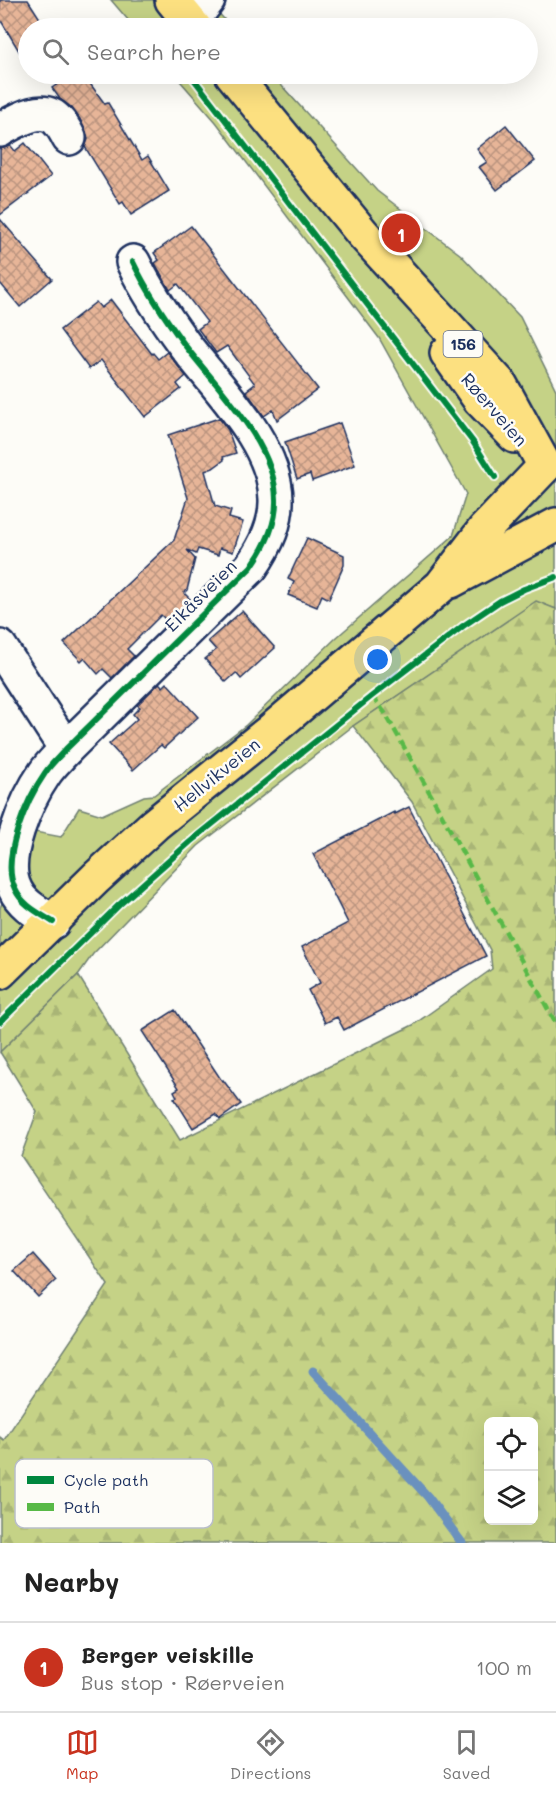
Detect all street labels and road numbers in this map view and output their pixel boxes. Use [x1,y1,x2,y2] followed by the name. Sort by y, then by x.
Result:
[444,331,482,357] road number: 156
[456,368,533,451] street label: Røerveien
[159,554,242,637] street label: Eikåsveien
[168,732,265,817] street label: Hellvikveien

